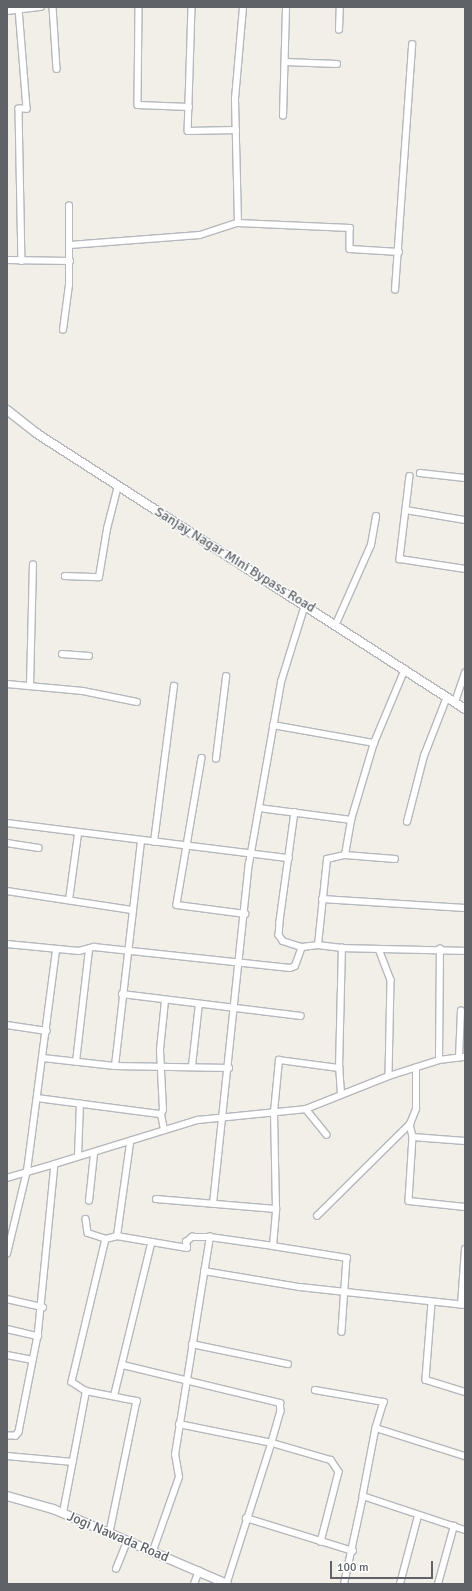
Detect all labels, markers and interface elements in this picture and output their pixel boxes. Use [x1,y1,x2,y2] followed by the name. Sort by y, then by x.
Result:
[151,503,319,617] street label: Sanjay Nagar Mini Bypass Road
[65,1508,171,1566] street label: Jogi Nawada Road
[332,1553,435,1579] scale bar
[337,1560,369,1575] text: 100 m

